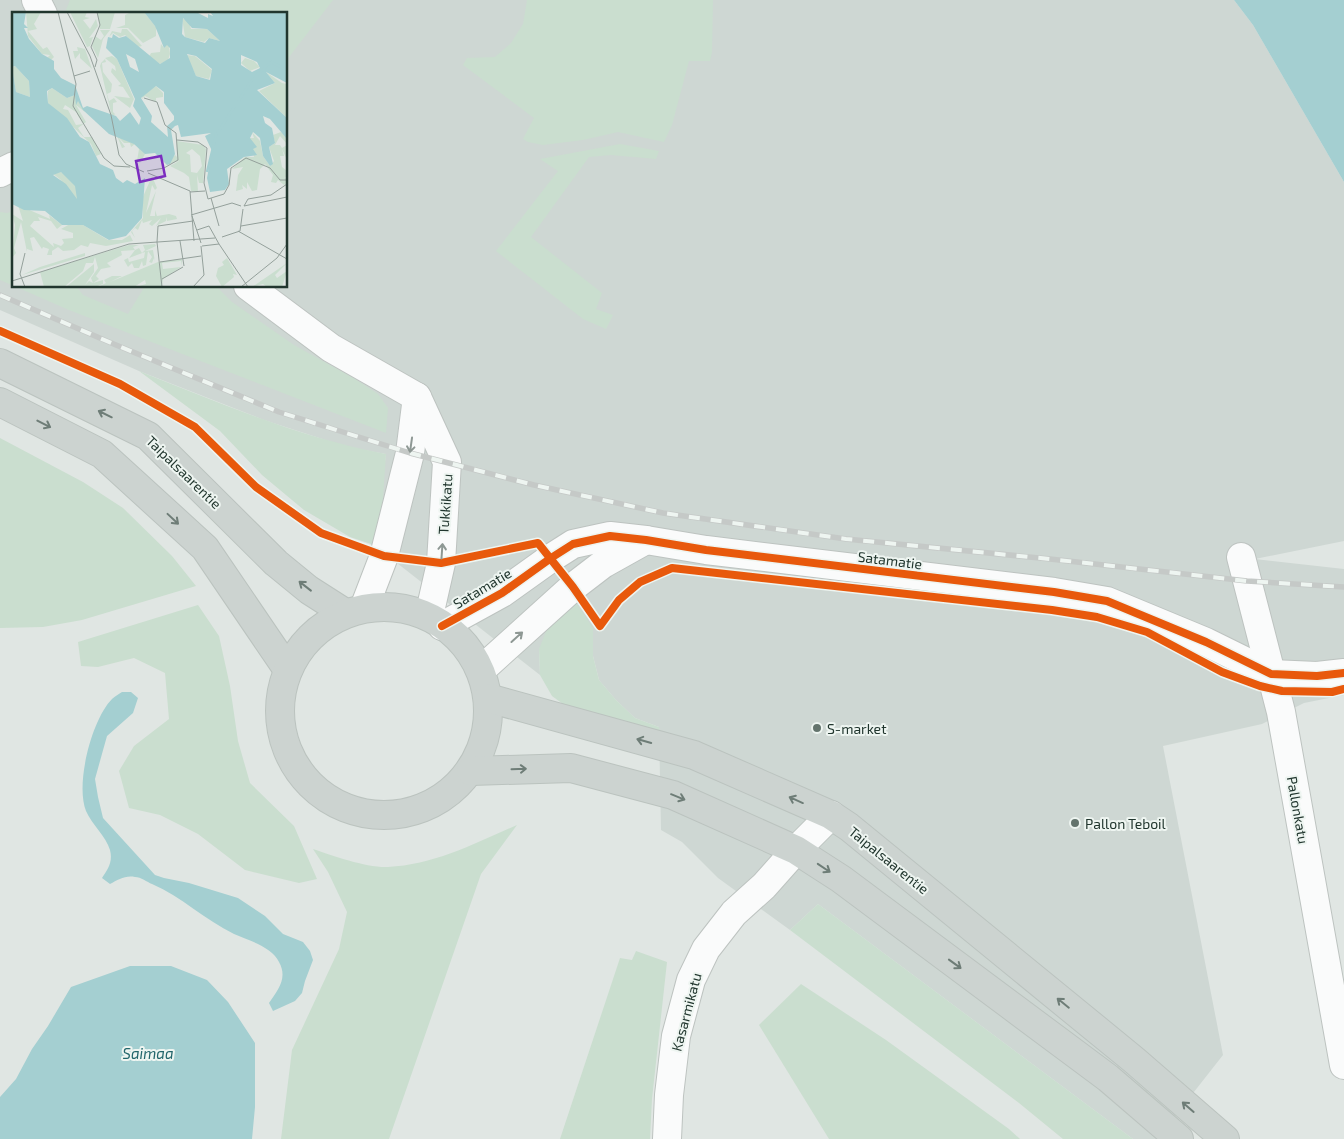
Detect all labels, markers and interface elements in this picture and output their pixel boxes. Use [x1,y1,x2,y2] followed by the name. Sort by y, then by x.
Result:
[12,12,288,288] inset map
[98,409,113,418] one-way arrow
[36,419,51,429] one-way arrow
[143,432,225,512] street label: Taipalsaarentie
[406,437,416,453] one-way arrow
[434,473,456,535] street label: Tukkikatu
[167,513,180,525] one-way arrow
[437,543,446,559] one-way arrow
[857,548,923,572] street label: Satamatie
[450,564,514,612] street label: Satamatie
[298,581,312,591] one-way arrow
[511,632,524,643] one-way arrow
[827,720,886,737] place label: S-market
[811,722,823,734] marker: S-market
[637,736,653,746] one-way arrow
[511,765,527,774] one-way arrow
[1284,775,1312,845] street label: Pallonkatu
[670,793,685,803] one-way arrow
[789,794,804,804] one-way arrow
[1085,815,1167,832] place label: Pallon Teboil
[1069,817,1081,829] marker: Pallon Teboil
[846,823,932,897] street label: Taipalsaarentie
[817,863,831,873] one-way arrow
[948,959,962,969] one-way arrow
[667,971,705,1053] street label: Kasarmikatu
[1057,998,1070,1009] one-way arrow
[123,1044,173,1062] water label: Saimaa
[1182,1102,1195,1113] one-way arrow

